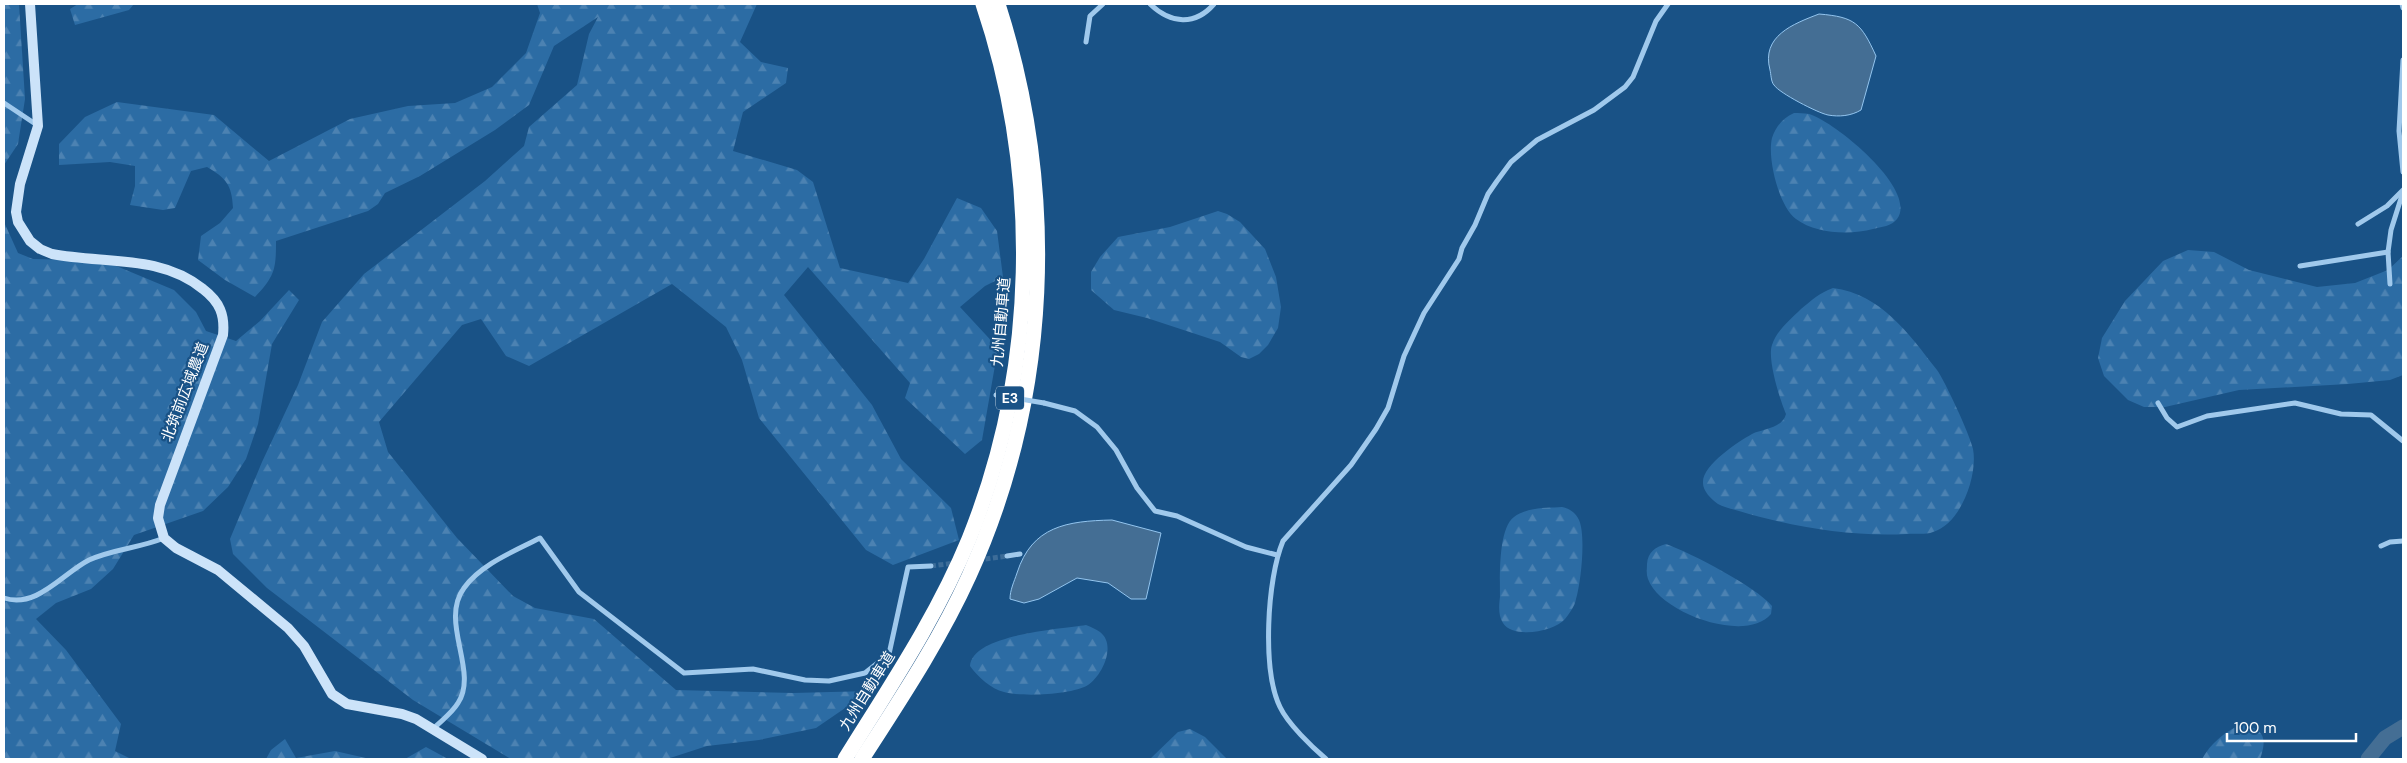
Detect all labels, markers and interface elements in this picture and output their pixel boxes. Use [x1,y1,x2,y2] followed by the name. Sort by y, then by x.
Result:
[987,276,1015,368] street label: 九州自動車道
[157,339,213,445] street label: 北筑前広域農道
[996,386,1024,409] road number: E3
[835,648,899,734] street label: 九州自動車道
[2227,710,2356,742] scale bar
[2234,718,2277,738] text: 100 m

